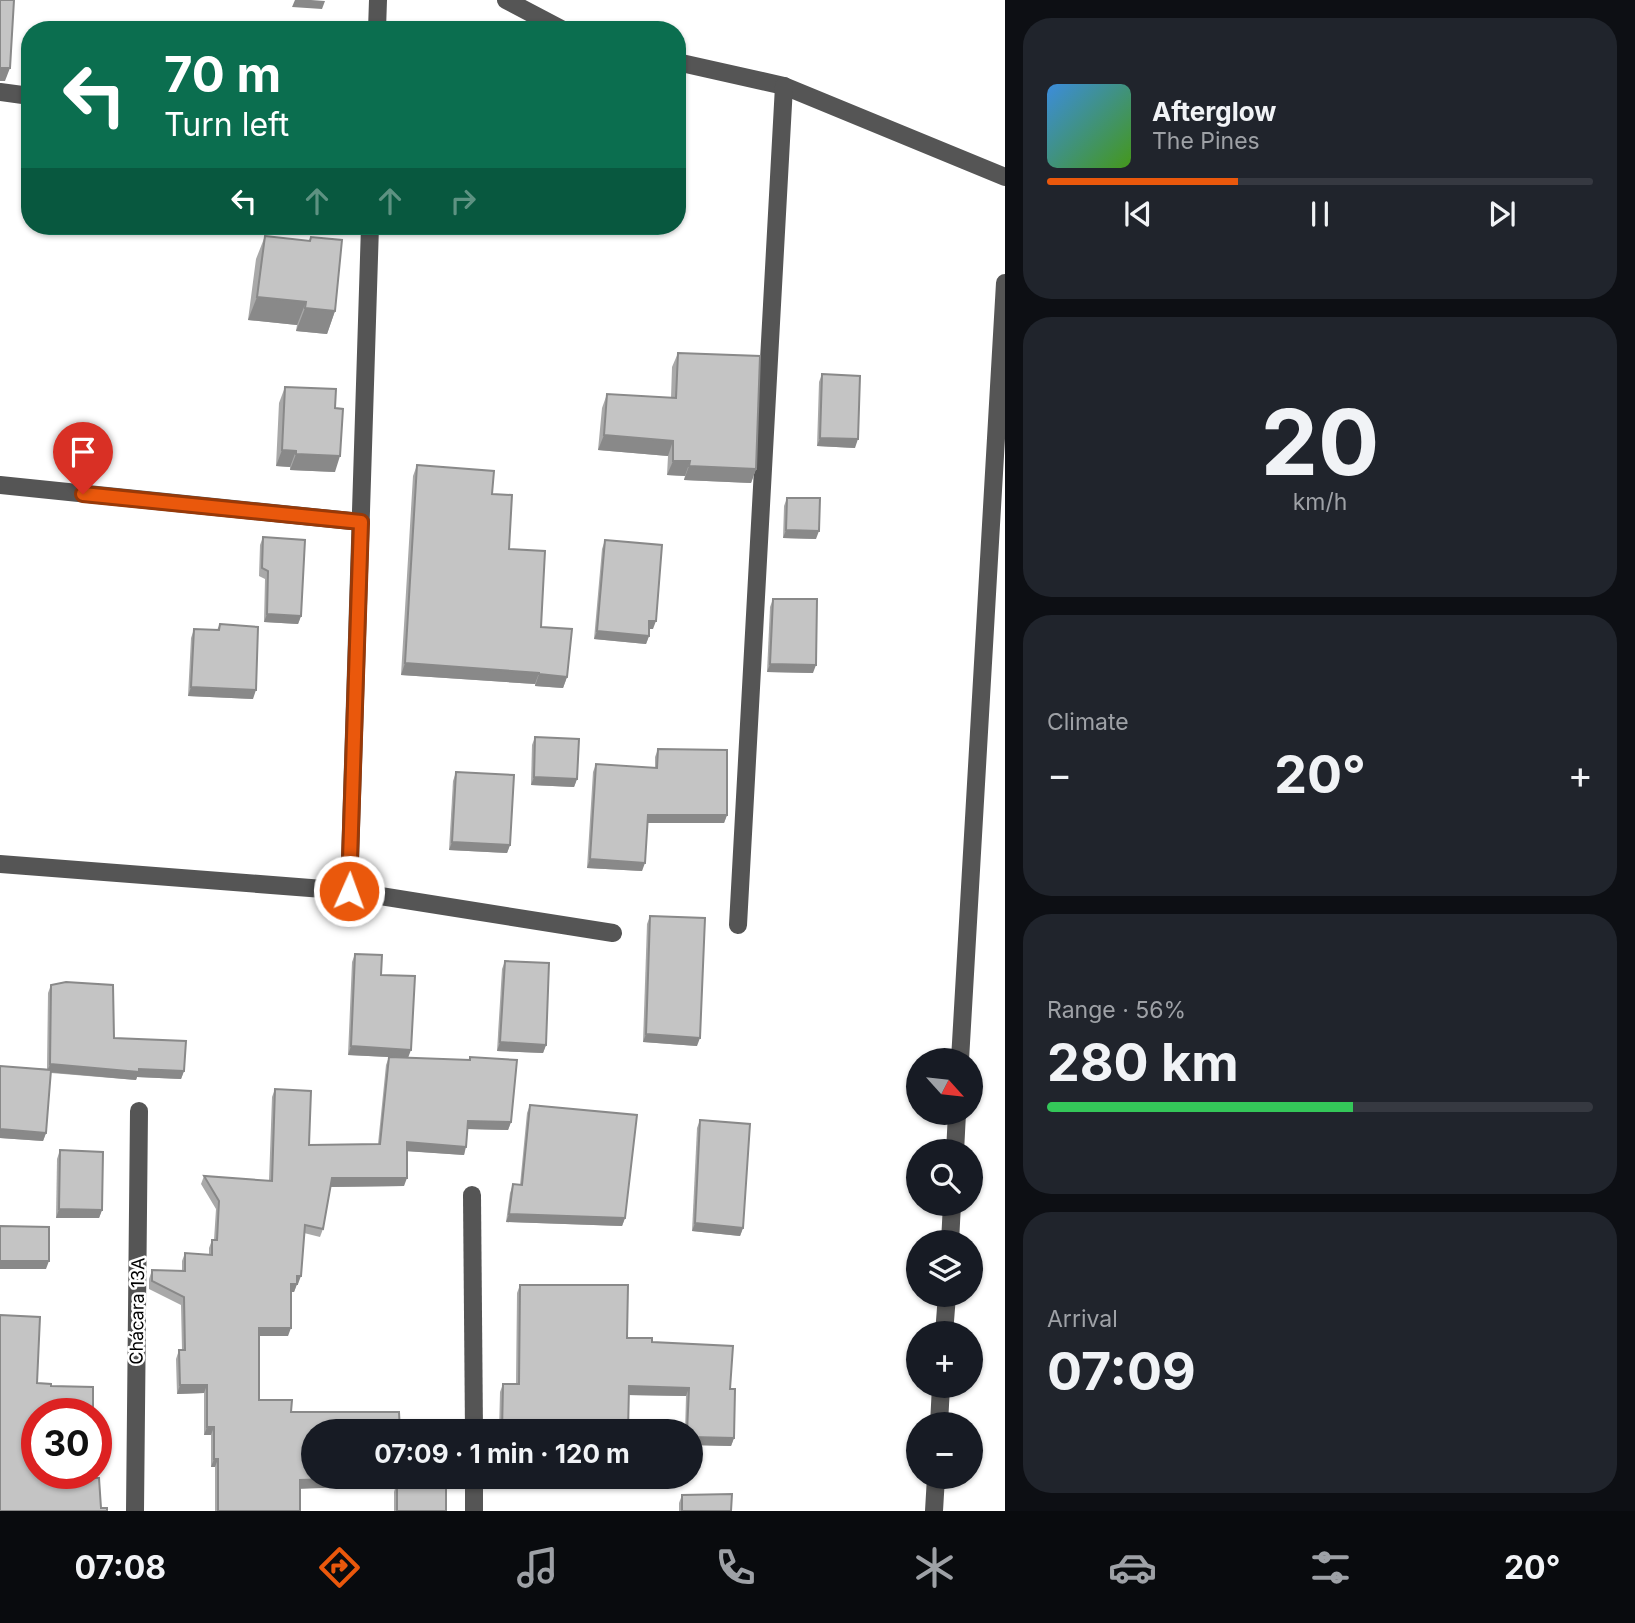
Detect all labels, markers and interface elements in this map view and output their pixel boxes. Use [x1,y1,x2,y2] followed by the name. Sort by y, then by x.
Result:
[164,45,281,104] text: 70 m
[49,49,140,140] icon: left
[1152,96,1276,127] text: Afterglow
[164,105,289,144] text: Turn left
[1152,127,1260,155] text: The Pines
[225,182,263,220] icon: left
[298,182,336,220] icon: ahead
[371,182,409,220] icon: ahead
[444,182,482,220] icon: right
[1119,195,1157,233] icon: previous
[1301,195,1339,233] icon: pause
[1483,195,1521,233] icon: next
[1261,387,1379,497] text: 20
[53,422,113,494] pin
[64,433,102,471] icon: arrive
[1293,488,1347,516] text: km/h
[1047,708,1129,736] text: Climate
[1274,743,1366,806] text: 20°
[1047,751,1072,797] text: −
[1568,751,1593,797] text: +
[312,854,386,928] position arrow
[1047,996,1186,1024] text: Range · 56%
[1047,1031,1239,1094] text: 280 km
[906,1048,984,1125] north arrow
[906,1048,983,1489] map controls
[906,1139,983,1216] button: search
[906,1230,983,1307] button: layers
[126,1257,148,1365] street label: Chácara 13A
[1047,1305,1118,1333] text: Arrival
[906,1321,983,1398] button: +
[1047,1340,1196,1403] text: 07:09
[21,1398,112,1489] speed limit sign: 30
[906,1412,983,1489] button: −
[374,1438,630,1469] text: 07:09 · 1 min · 120 m
[315,1543,364,1592] icon: directions
[513,1543,562,1592] icon: music
[711,1543,760,1592] icon: phone
[910,1543,959,1592] icon: climate
[1108,1543,1157,1592] icon: car
[1306,1543,1355,1592] icon: filters
[75,1548,166,1587] text: 07:08
[1504,1548,1560,1587] text: 20°

